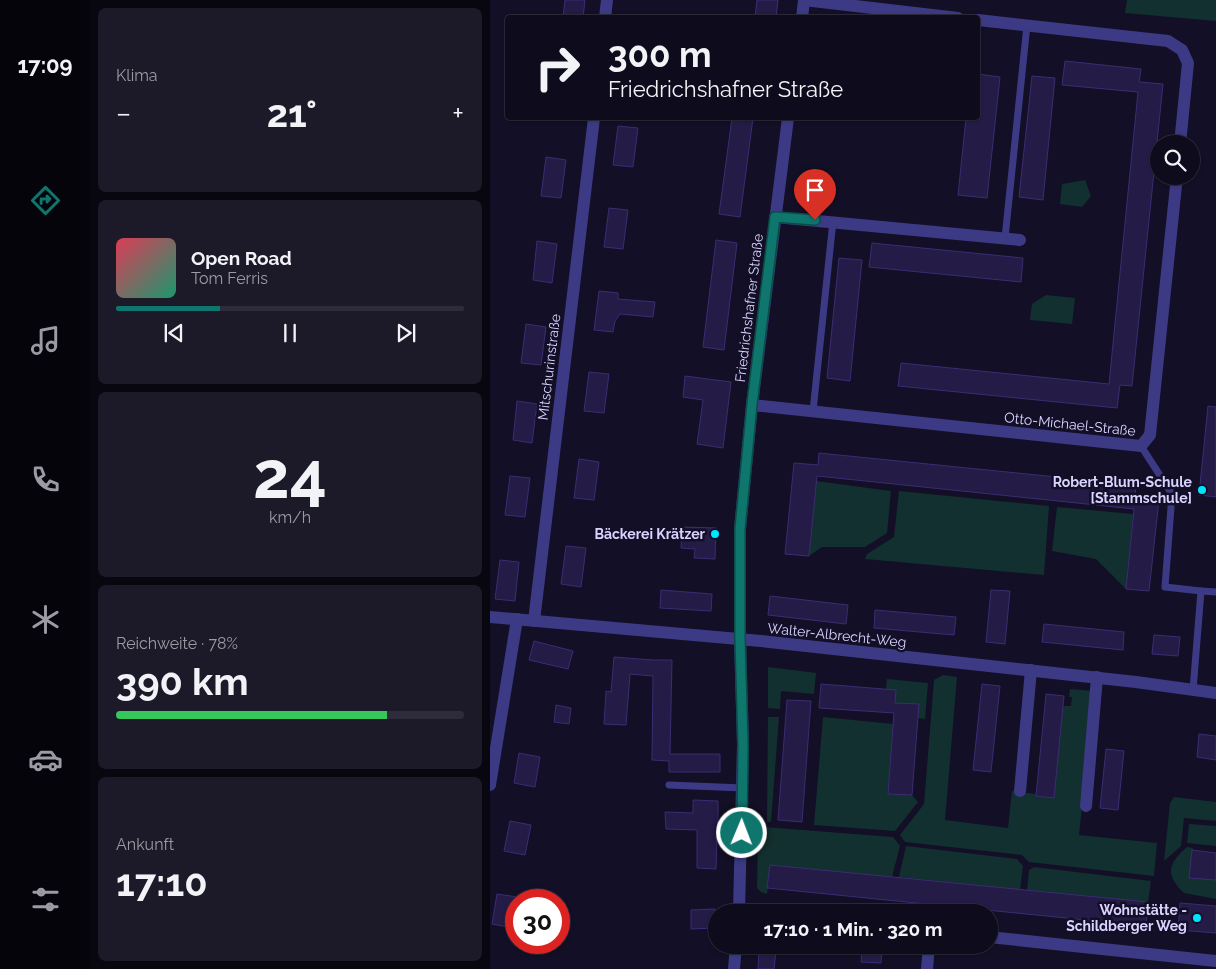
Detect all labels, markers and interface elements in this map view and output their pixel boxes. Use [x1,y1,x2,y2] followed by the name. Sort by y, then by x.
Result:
[608,34,712,75] text: 300 m
[525,35,590,100] icon: right
[17,52,73,78] text: 17:09
[116,66,158,85] text: Klima
[608,76,843,102] text: Friedrichshafner Straße
[267,91,317,136] text: 21°
[116,97,131,130] text: −
[452,97,464,130] text: +
[1150,135,1200,185] map controls
[1150,135,1200,185] button: search
[794,169,836,220] pin
[801,176,829,204] icon: arrive
[28,183,63,218] icon: directions
[732,233,766,383] street label: Friedrichshafner Straße
[191,247,292,269] text: Open Road
[191,269,268,288] text: Tom Ferris
[535,313,563,421] street label: Mitschurinstraße
[160,319,188,347] icon: previous
[276,319,304,347] icon: pause
[392,319,420,347] icon: next
[28,323,63,358] icon: music
[1004,409,1136,439] street label: Otto-Michael-Straße
[253,437,327,513] text: 24
[28,462,63,497] icon: phone
[1053,474,1193,506] place label: Robert-Blum-Schule [Stammschule]
[1196,484,1208,496] marker: Robert-Blum-Schule [Stammschule]
[269,508,311,527] text: km/h
[594,526,706,542] place label: Bäckerei Krätzer
[709,528,721,540] marker: Bäckerei Krätzer
[28,602,63,637] icon: climate
[767,620,907,650] street label: Walter-Albrecht-Weg
[116,634,238,653] text: Reichweite · 78%
[116,659,249,704] text: 390 km
[28,742,63,777] icon: car
[715,806,767,858] position arrow
[116,835,174,854] text: Ankunft
[116,860,208,905] text: 17:10
[28,882,63,917] icon: filters
[505,889,570,954] speed limit sign: 30
[1066,902,1187,934] place label: Wohnstätte - Schildberger Weg
[1191,912,1203,924] marker: Wohnstätte - Schildberger Weg
[764,918,942,940] text: 17:10 · 1 Min. · 320 m

